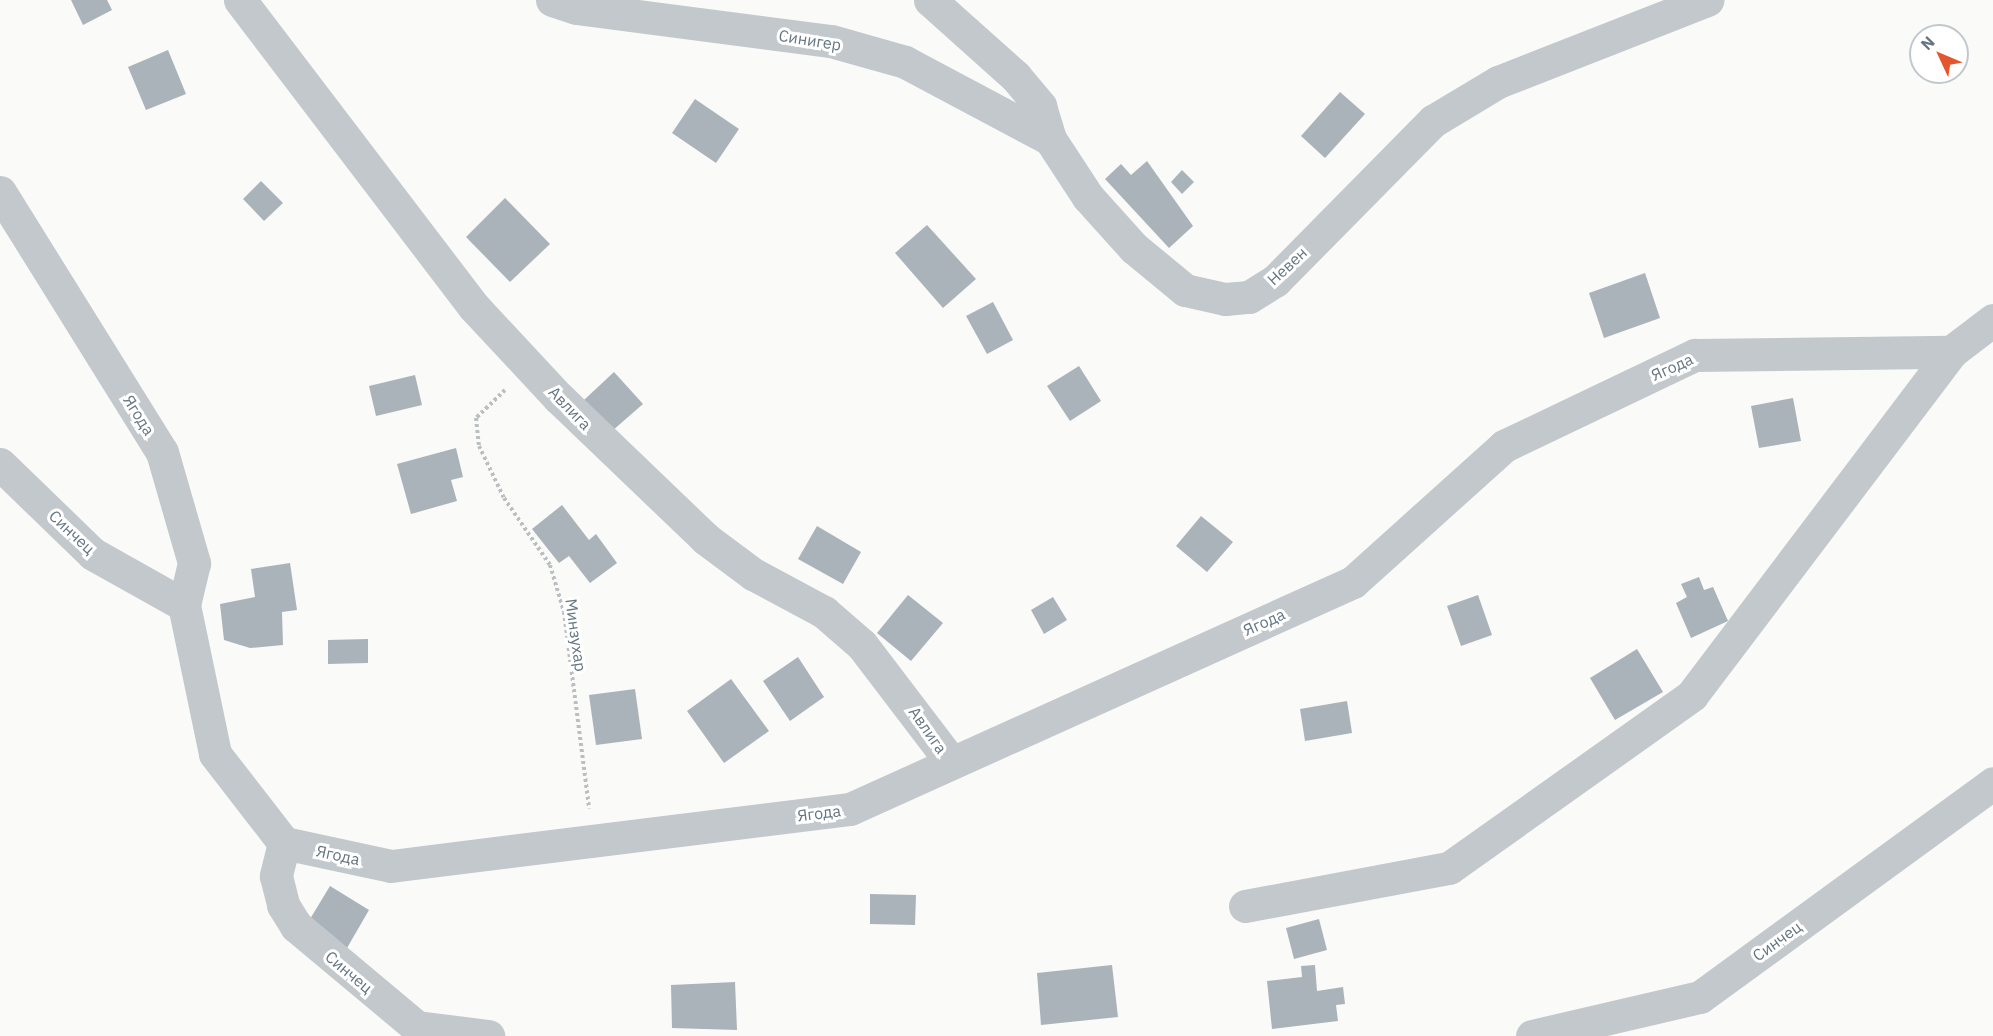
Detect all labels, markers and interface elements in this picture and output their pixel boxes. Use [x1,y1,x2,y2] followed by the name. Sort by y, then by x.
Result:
[1909,24,1969,84] north arrow
[777,26,843,54] street label: Синигер
[1916,32,1939,54] text: N
[1263,243,1311,289] street label: Невен
[1648,349,1696,385] street label: Ягода
[545,382,595,434] street label: Авлига
[119,391,159,439] street label: Ягода
[45,506,99,558] street label: Синчец
[561,597,591,673] street label: Минзухар
[1240,604,1288,640] street label: Ягода
[905,703,951,757] street label: Авлига
[796,801,842,825] street label: Ягода
[315,841,361,869] street label: Ягода
[1749,917,1805,965] street label: Синчец
[321,947,377,997] street label: Синчец

